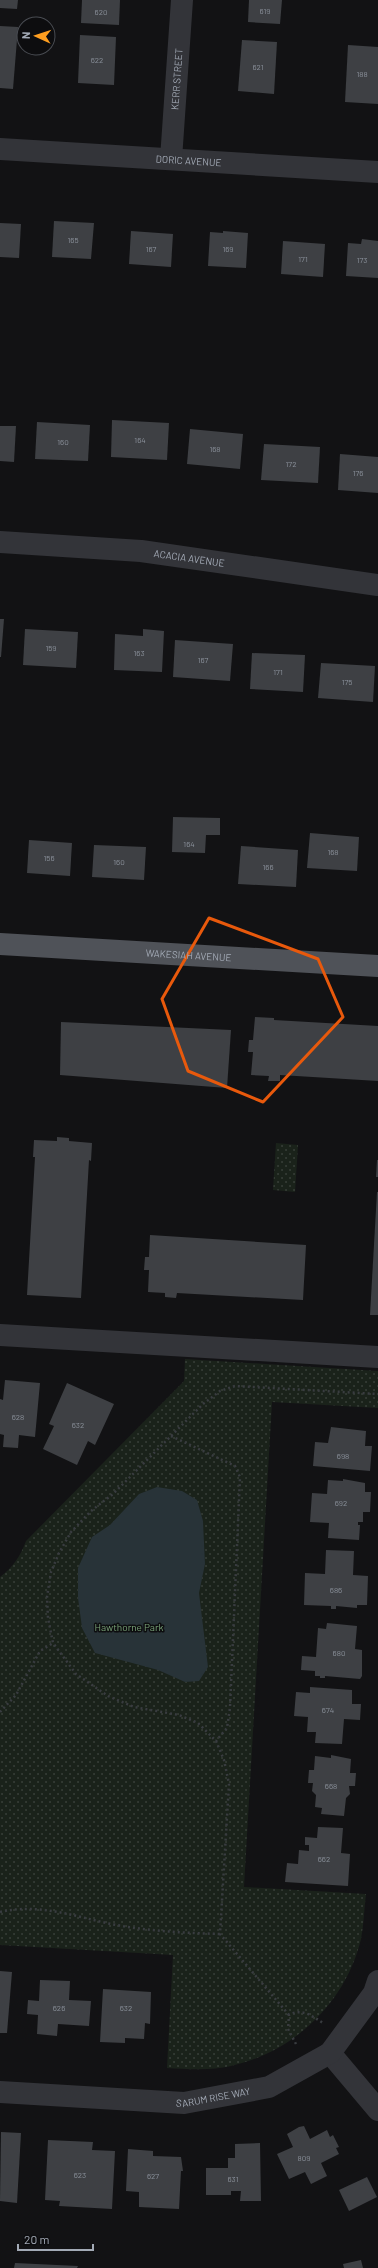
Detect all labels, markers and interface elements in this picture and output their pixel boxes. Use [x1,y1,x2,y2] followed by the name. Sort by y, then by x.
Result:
[260,6,270,16] house number: 619
[95,7,107,17] house number: 620
[16,16,56,56] north arrow
[19,31,32,39] text: N
[168,48,185,110] street label: KERR STREET
[91,55,103,65] house number: 622
[252,62,264,72] house number: 621
[356,69,368,79] house number: 188
[155,152,222,168] street label: DORIC AVENUE
[67,235,79,245] house number: 165
[146,244,157,254] house number: 167
[222,244,234,254] house number: 169
[298,254,308,264] house number: 171
[357,255,367,265] house number: 173
[134,435,146,445] house number: 164
[57,437,69,447] house number: 160
[209,444,221,454] house number: 168
[286,459,296,469] house number: 172
[353,468,363,478] house number: 176
[153,547,225,569] street label: ACACIA AVENUE
[45,643,57,653] house number: 159
[133,648,145,658] house number: 163
[198,655,209,665] house number: 167
[273,667,283,677] house number: 171
[342,677,352,687] house number: 175
[183,839,195,849] house number: 164
[327,847,339,857] house number: 168
[43,853,55,863] house number: 156
[113,857,125,867] house number: 160
[262,862,274,872] house number: 166
[145,946,232,963] street label: WAKESIAH AVENUE
[12,1412,24,1422] house number: 628
[72,1420,84,1430] house number: 632
[337,1451,349,1461] house number: 698
[335,1498,347,1508] house number: 692
[330,1585,342,1595] house number: 686
[94,1621,164,1633] park label: Hawthorne Park
[333,1648,345,1658] house number: 680
[322,1705,334,1715] house number: 674
[325,1781,337,1791] house number: 668
[318,1854,330,1864] house number: 662
[53,2003,65,2013] house number: 626
[120,2003,132,2013] house number: 632
[176,2085,252,2109] street label: SARUM RISE WAY
[298,2153,310,2163] house number: 809
[74,2170,86,2180] house number: 623
[147,2171,159,2181] house number: 627
[228,2174,239,2184] house number: 631
[18,2226,93,2252] scale bar
[24,2232,50,2246] text: 20 m

